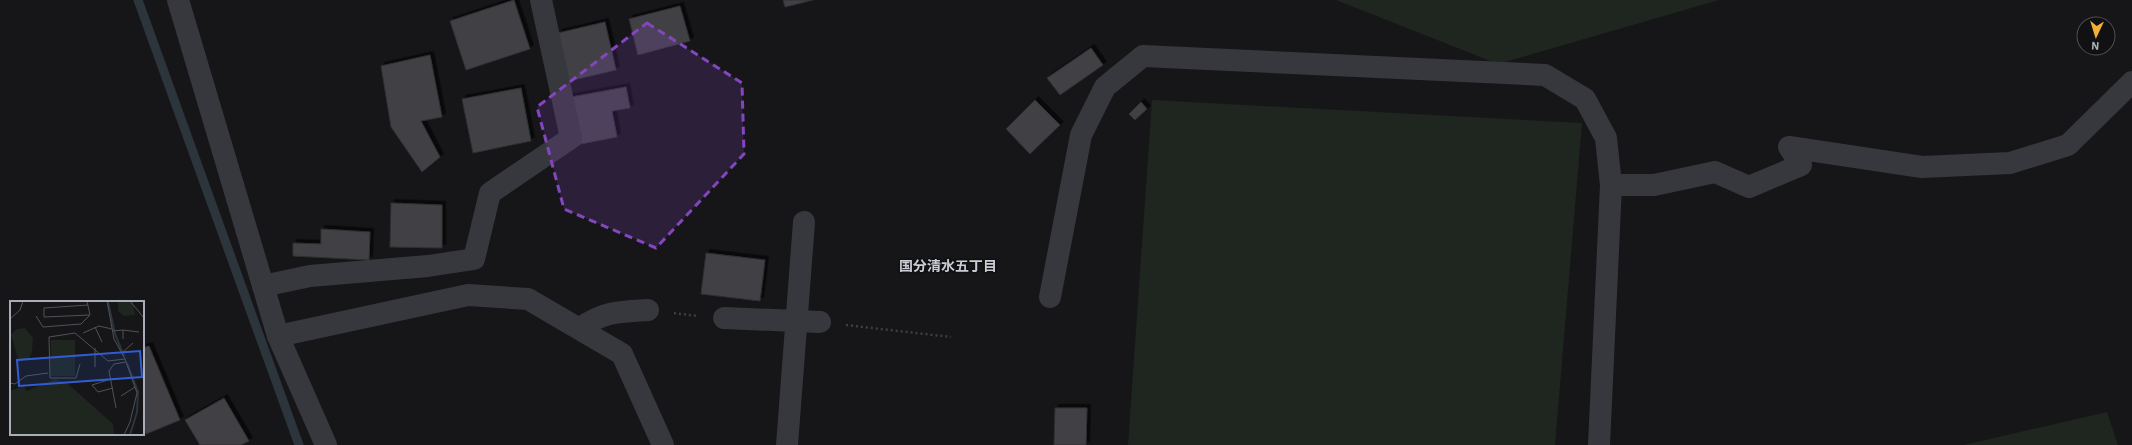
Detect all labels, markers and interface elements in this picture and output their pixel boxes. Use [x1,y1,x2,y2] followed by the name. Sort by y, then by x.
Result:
[2076,16,2116,56] north arrow
[2091,39,2100,53] text: N
[899,257,997,275] district label: 国分清水五丁目
[10,301,144,435] inset map

